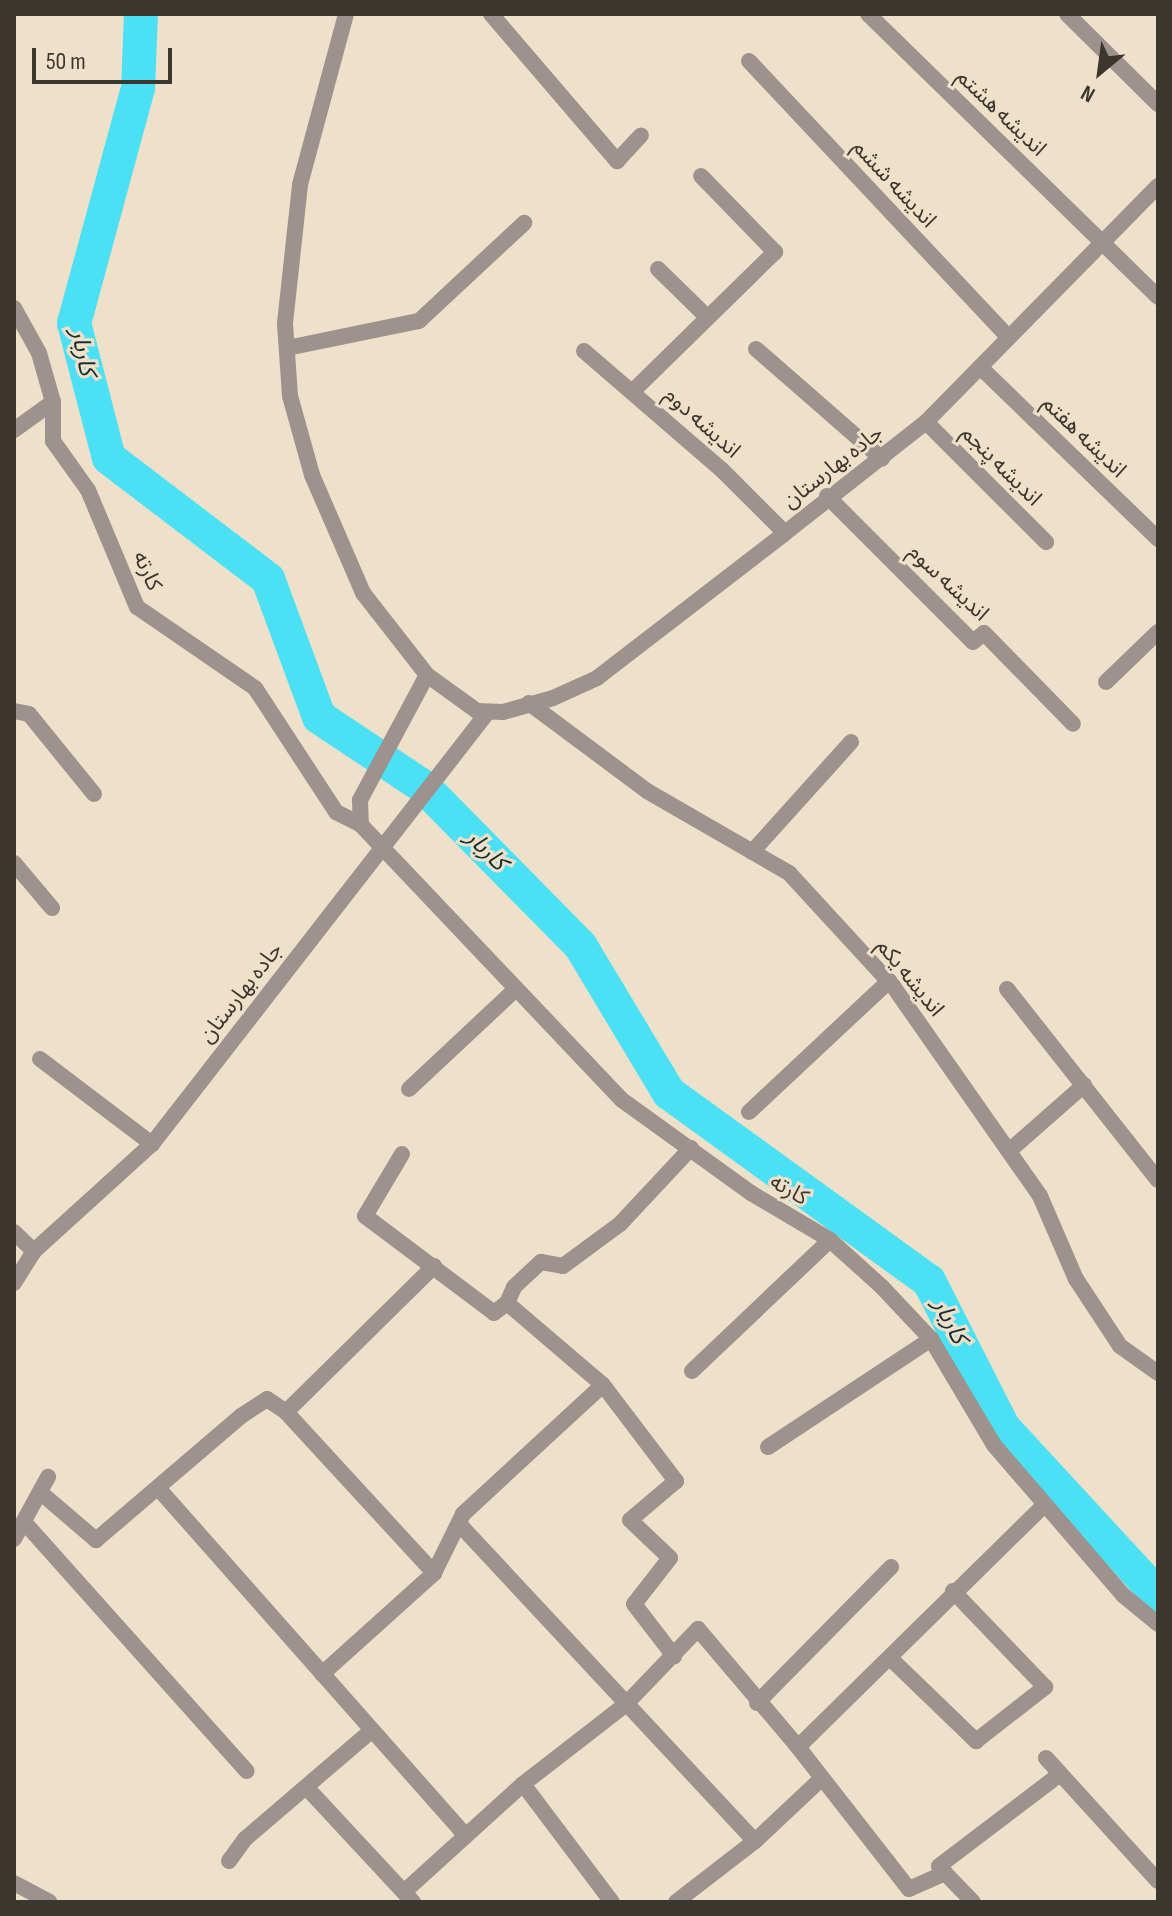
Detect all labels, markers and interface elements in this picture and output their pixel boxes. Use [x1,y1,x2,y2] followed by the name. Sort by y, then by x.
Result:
[36,32,176,82] scale bar
[1060,32,1140,112] north arrow
[46,47,86,76] text: 50 m
[951,64,1051,162] street label: اندیشه هشتم
[1076,79,1100,108] text: N
[847,135,941,233] street label: اندیشه ششم
[64,326,102,378] water label: کاربار
[658,382,746,464] street label: اندیشه دوم
[1037,391,1131,483] street label: اندیشه هفتم
[778,420,888,514] street label: جاده بهارستان
[955,420,1047,512] street label: اندیشه پنجم
[902,539,994,627] street label: اندیشه سوم
[127,547,167,595] street label: کارته
[459,823,513,877] water label: کاربار
[871,934,949,1022] street label: اندیشه یکم
[194,938,288,1048] street label: جاده بهارستان
[765,1169,813,1211] street label: کارته
[926,1293,974,1349] water label: کاربار

